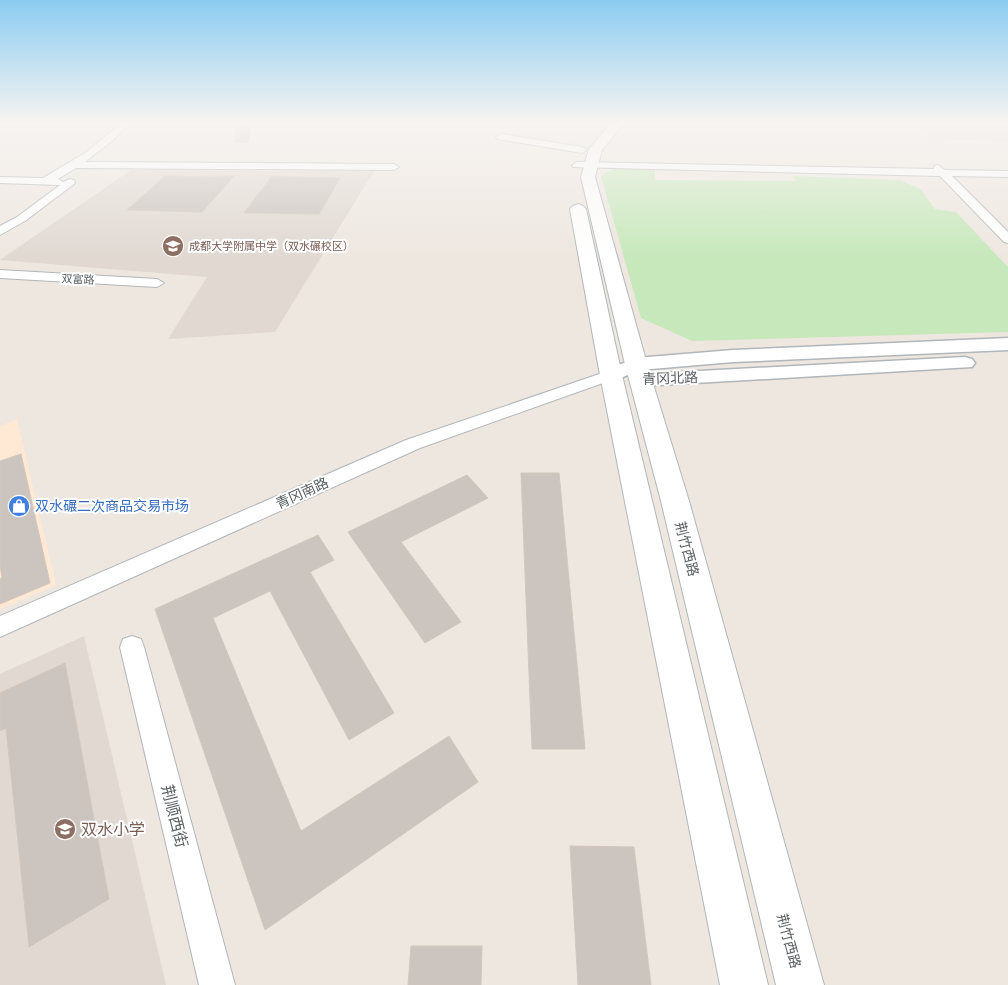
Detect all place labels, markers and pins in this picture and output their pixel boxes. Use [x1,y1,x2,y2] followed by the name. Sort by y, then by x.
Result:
[161,234,185,258] school or university icon: 成都大学附属中学（双水碾校区）
[189,240,354,253] place label: 成都大学附属中学（双水碾校区）
[7,494,31,518] shop icon: 双水碾二次商品交易市场
[35,498,189,515] place label: 双水碾二次商品交易市场
[53,817,77,841] school or university icon: 双水小学
[81,820,145,839] place label: 双水小学

